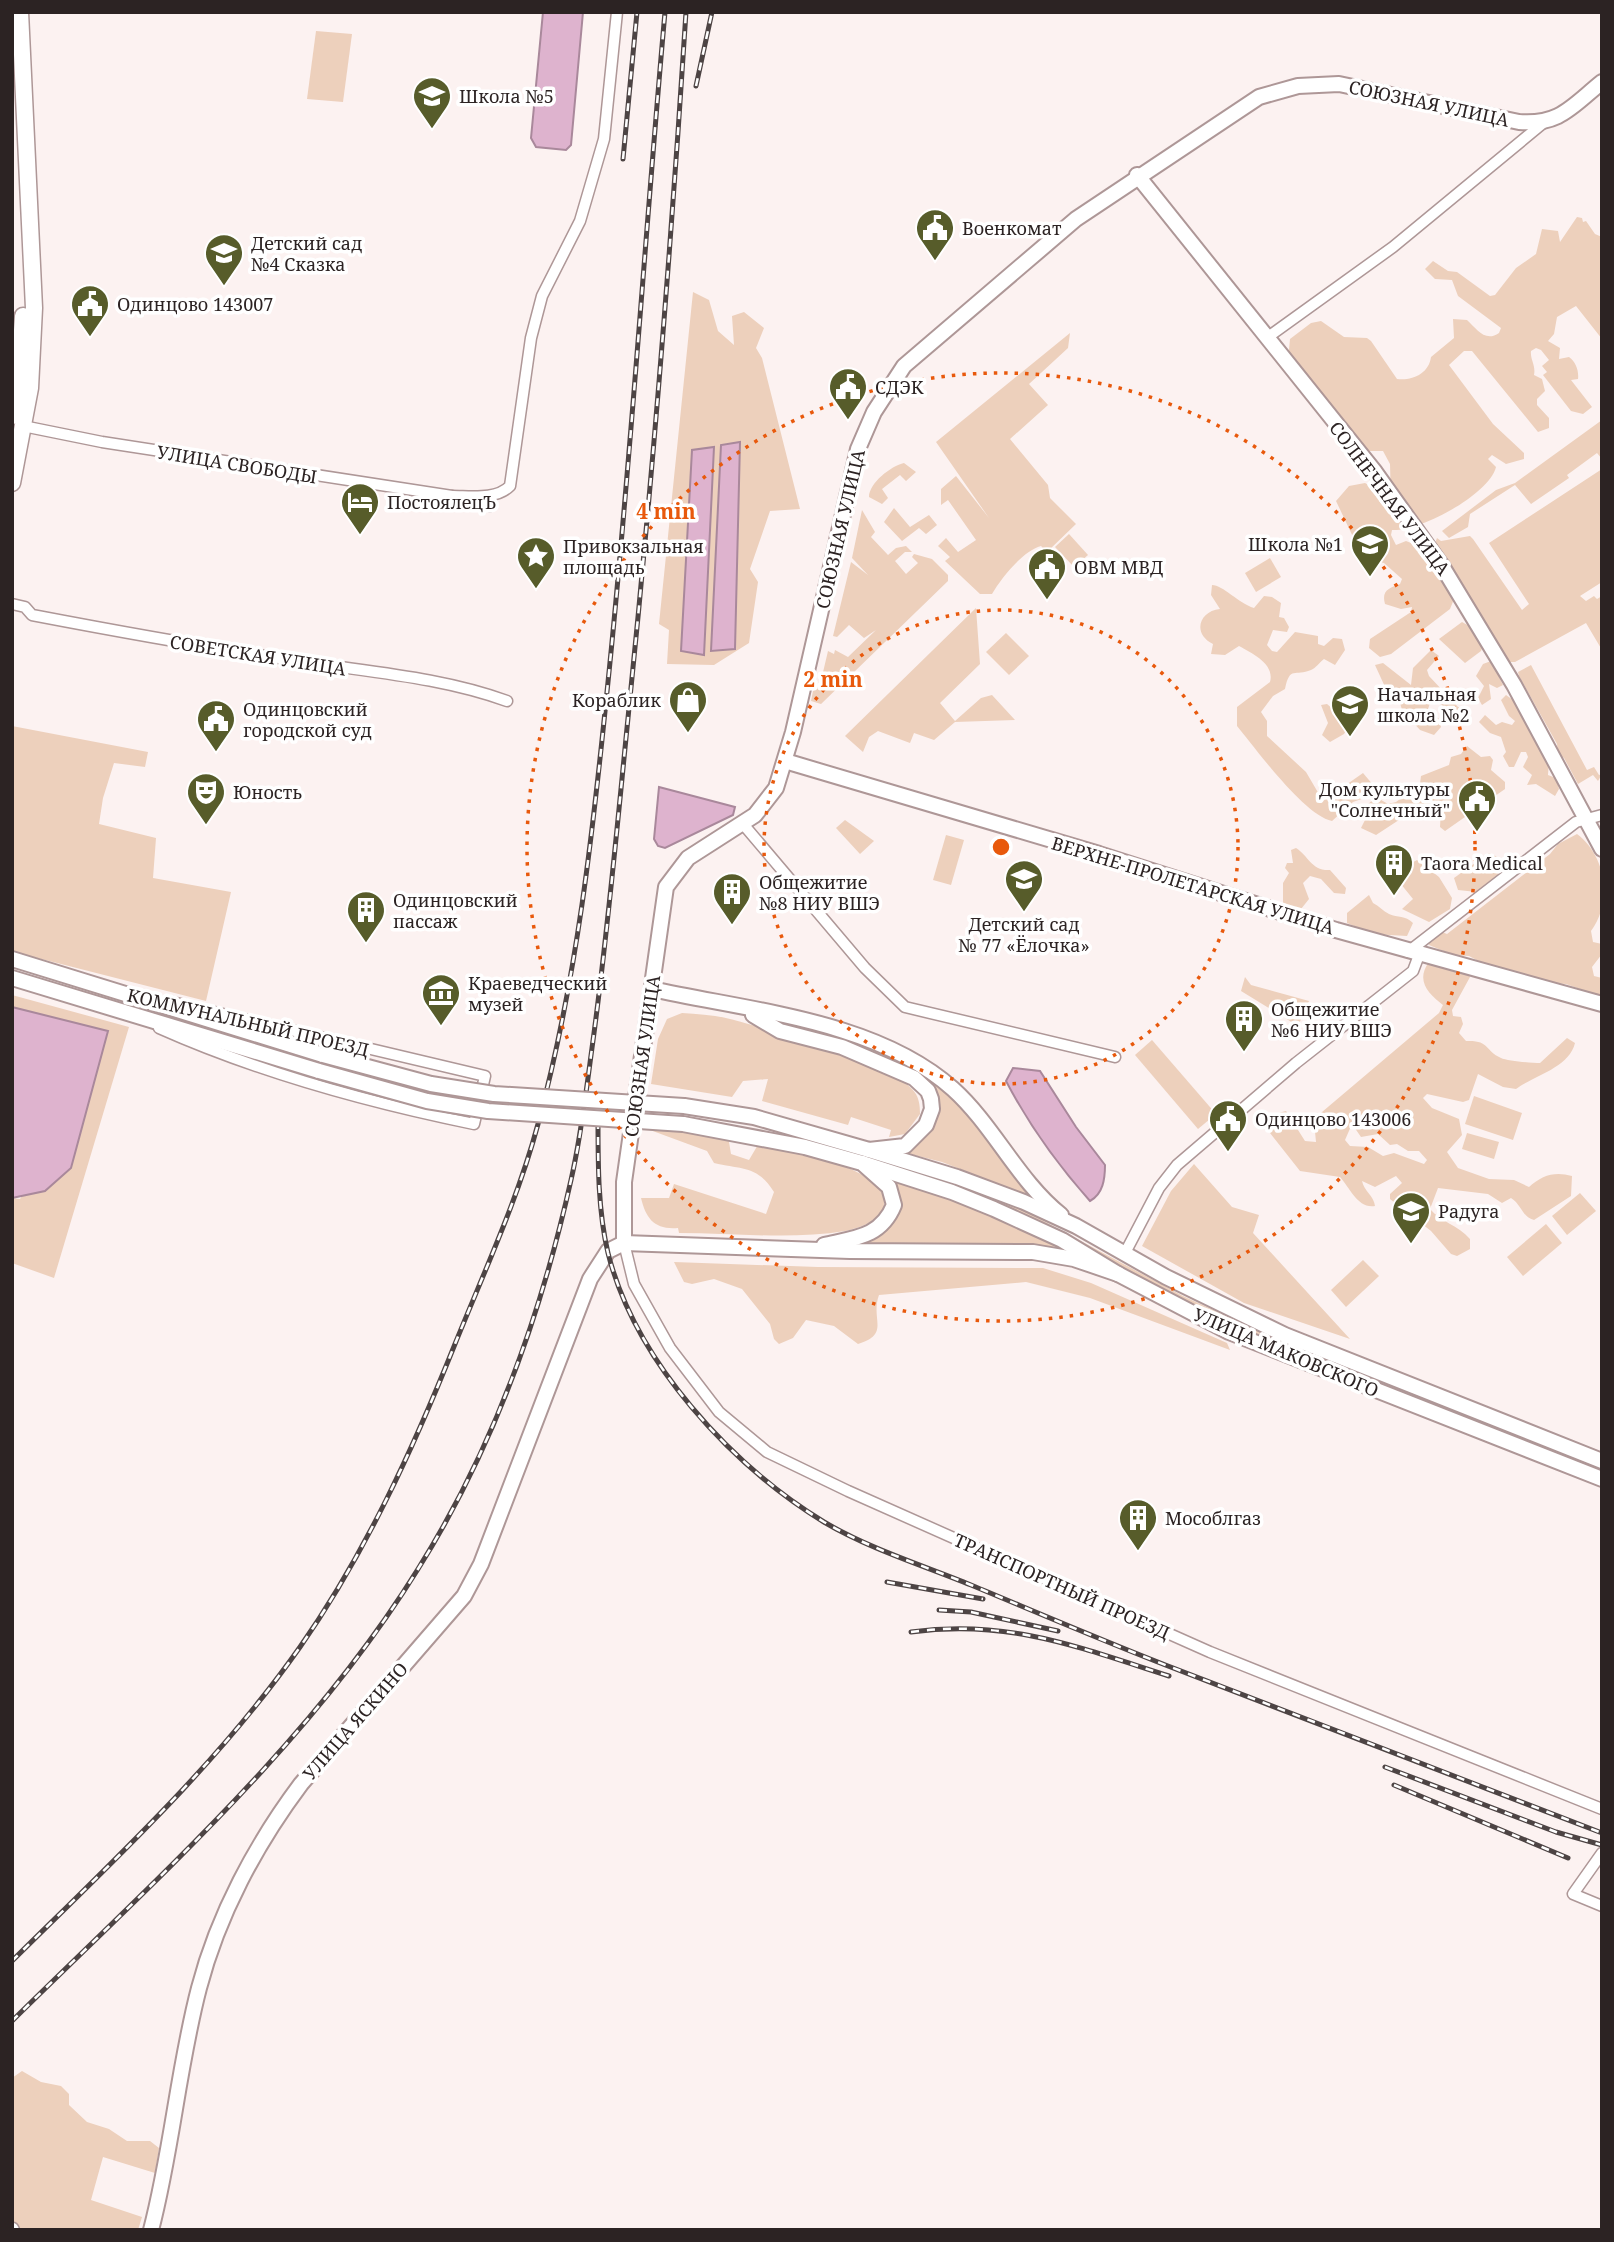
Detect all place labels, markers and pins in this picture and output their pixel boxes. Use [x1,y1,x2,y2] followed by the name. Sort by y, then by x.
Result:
[411,75,453,130] school or university icon: Школа №5
[459,84,554,108] place label: Школа №5
[914,207,956,262] public building icon: Военкомат
[962,216,1062,240] place label: Военкомат
[251,231,362,276] place label: Детский сад №4 Сказка
[203,232,245,287] school or university icon: Детский сад №4 Сказка
[69,283,111,338] public building icon: Одинцово 143007
[117,292,273,316] place label: Одинцово 143007
[827,366,869,421] public building icon: СДЭК
[875,375,924,399] place label: СДЭК
[339,481,381,536] hotel icon: ПостоялецЪ
[387,490,496,514] place label: ПостоялецЪ
[1349,523,1391,578] school or university icon: Школа №1
[1248,532,1343,556] place label: Школа №1
[563,534,704,579] place label: Привокзальная площадь
[515,535,557,590] place icon: Привокзальная площадь
[1026,546,1068,601] public building icon: ОВМ МВД
[1074,555,1163,579] place label: ОВМ МВД
[667,679,709,734] shop icon: Кораблик
[1377,682,1477,727] place label: Начальная школа №2
[1329,683,1371,738] school or university icon: Начальная школа №2
[572,688,661,712] place label: Кораблик
[243,697,372,742] place label: Одинцовский городской суд
[195,698,237,753] public building icon: Одинцовский городской суд
[185,771,227,826] theatre icon: Юность
[1319,777,1450,822] place label: Дом культуры "Солнечный"
[1456,778,1498,833] public building icon: Дом культуры "Солнечный"
[233,780,302,804] place label: Юность
[989,835,1013,859] centre of rings
[1373,842,1415,897] building icon: Taora Medical
[1421,851,1543,875] place label: Taora Medical
[1003,858,1045,913] school or university icon: Детский сад № 77 «Ёлочка»
[759,870,880,915] place label: Общежитие №8 НИУ ВШЭ
[711,871,753,926] building icon: Общежитие №8 НИУ ВШЭ
[393,888,518,933] place label: Одинцовский пассаж
[345,889,387,944] building icon: Одинцовский пассаж
[958,912,1090,957] place label: Детский сад № 77 «Ёлочка»
[468,971,608,1016] place label: Краеведческий музей
[420,972,462,1027] museum icon: Краеведческий музей
[1271,997,1392,1042] place label: Общежитие №6 НИУ ВШЭ
[1223,998,1265,1053] building icon: Общежитие №6 НИУ ВШЭ
[1207,1098,1249,1153] public building icon: Одинцово 143006
[1255,1107,1411,1131] place label: Одинцово 143006
[1390,1190,1432,1245] school or university icon: Радуга
[1438,1199,1499,1223] place label: Радуга
[1117,1497,1159,1552] building icon: Мособлгаз
[1165,1506,1261,1530] place label: Мособлгаз

